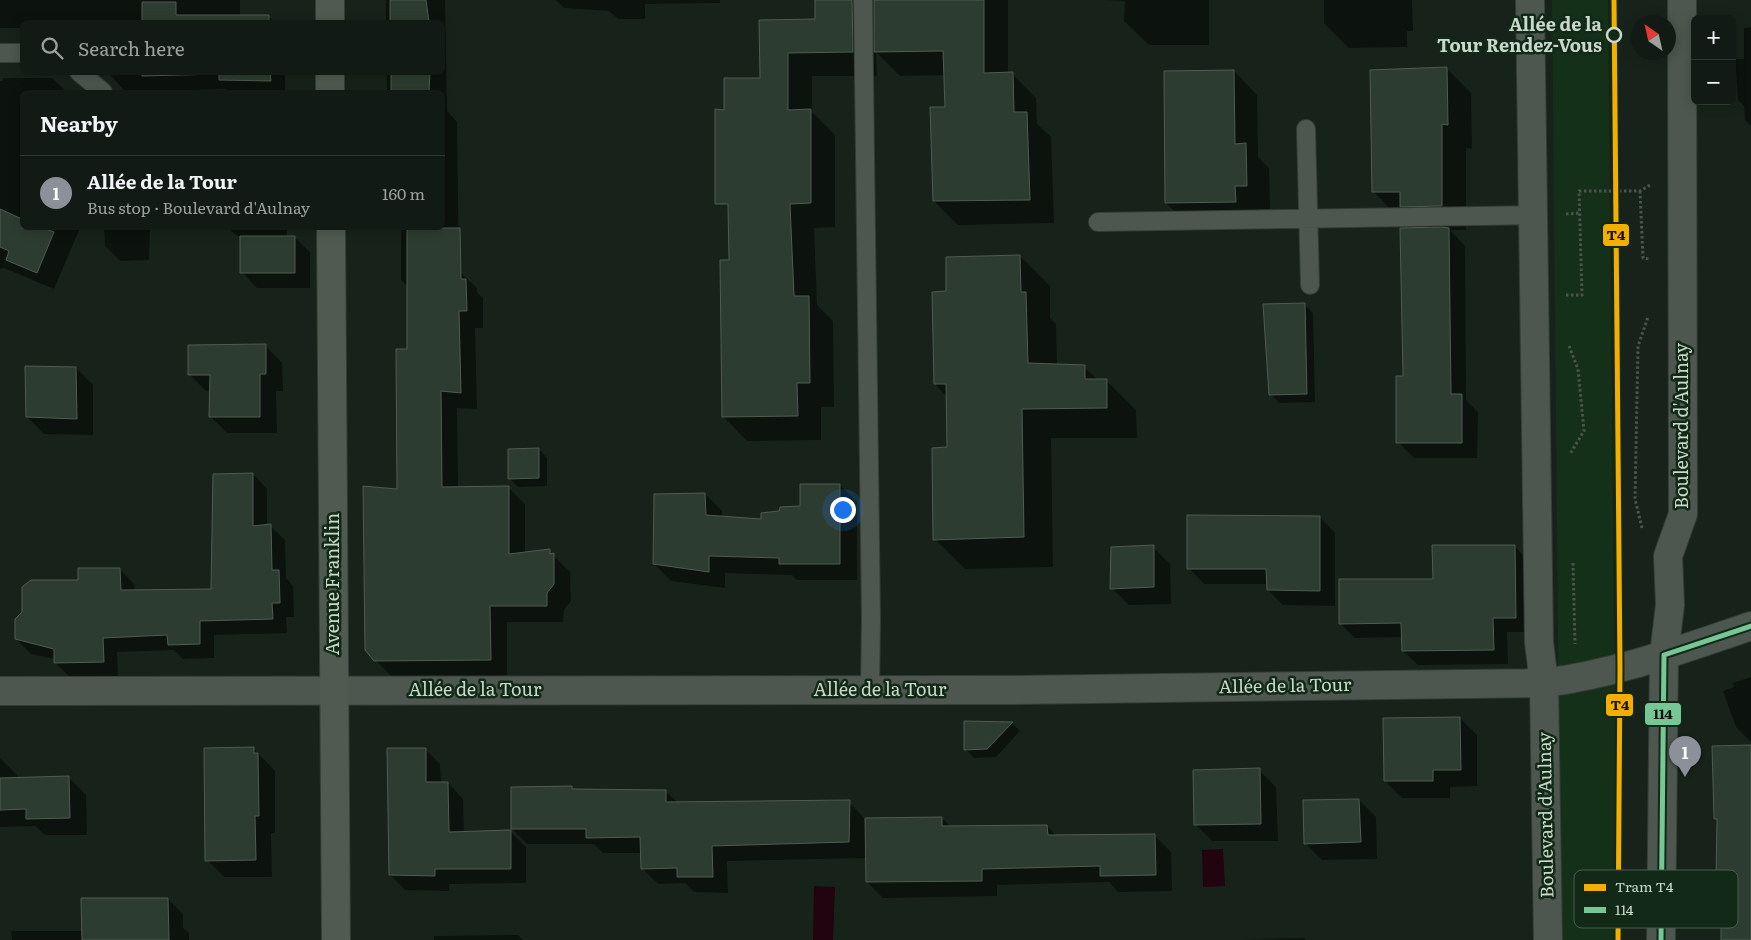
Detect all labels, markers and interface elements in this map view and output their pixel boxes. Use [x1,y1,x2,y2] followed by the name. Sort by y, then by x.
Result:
[1437,10,1603,58] place label: Allée de la Tour Rendez-Vous
[1631,15,1676,60] north arrow
[1691,15,1736,105] map controls
[1691,15,1736,60] button: +
[20,20,445,75] search box
[1606,27,1622,43] marker: Allée de la Tour Rendez-Vous
[38,34,66,62] icon: search
[78,34,185,62] text: Search here
[1691,60,1736,105] button: −
[40,107,118,138] text: Nearby
[87,167,237,195] text: Allée de la Tour
[53,181,59,205] text: 1
[382,181,425,205] text: 160 m
[87,195,310,219] text: Bus stop · Boulevard d'Aulnay
[1602,223,1630,247] line badge: T4
[1607,224,1626,244] text: T4
[1667,342,1694,509] street label: Boulevard d'Aulnay
[830,497,856,523] your location
[318,513,345,655] street label: Avenue Franklin
[1218,670,1352,699] street label: Allée de la Tour
[409,675,542,702] street label: Allée de la Tour
[814,675,947,702] street label: Allée de la Tour
[1605,693,1634,717] line badge: T4
[1611,694,1630,714] text: T4
[1644,702,1682,726] line badge: 114
[1653,703,1673,723] text: 114
[1530,731,1559,898] street label: Boulevard d'Aulnay
[1669,736,1701,777] pin: 1
[1574,870,1738,928] legend
[1615,876,1674,896] text: Tram T4
[1615,899,1634,919] text: 114

